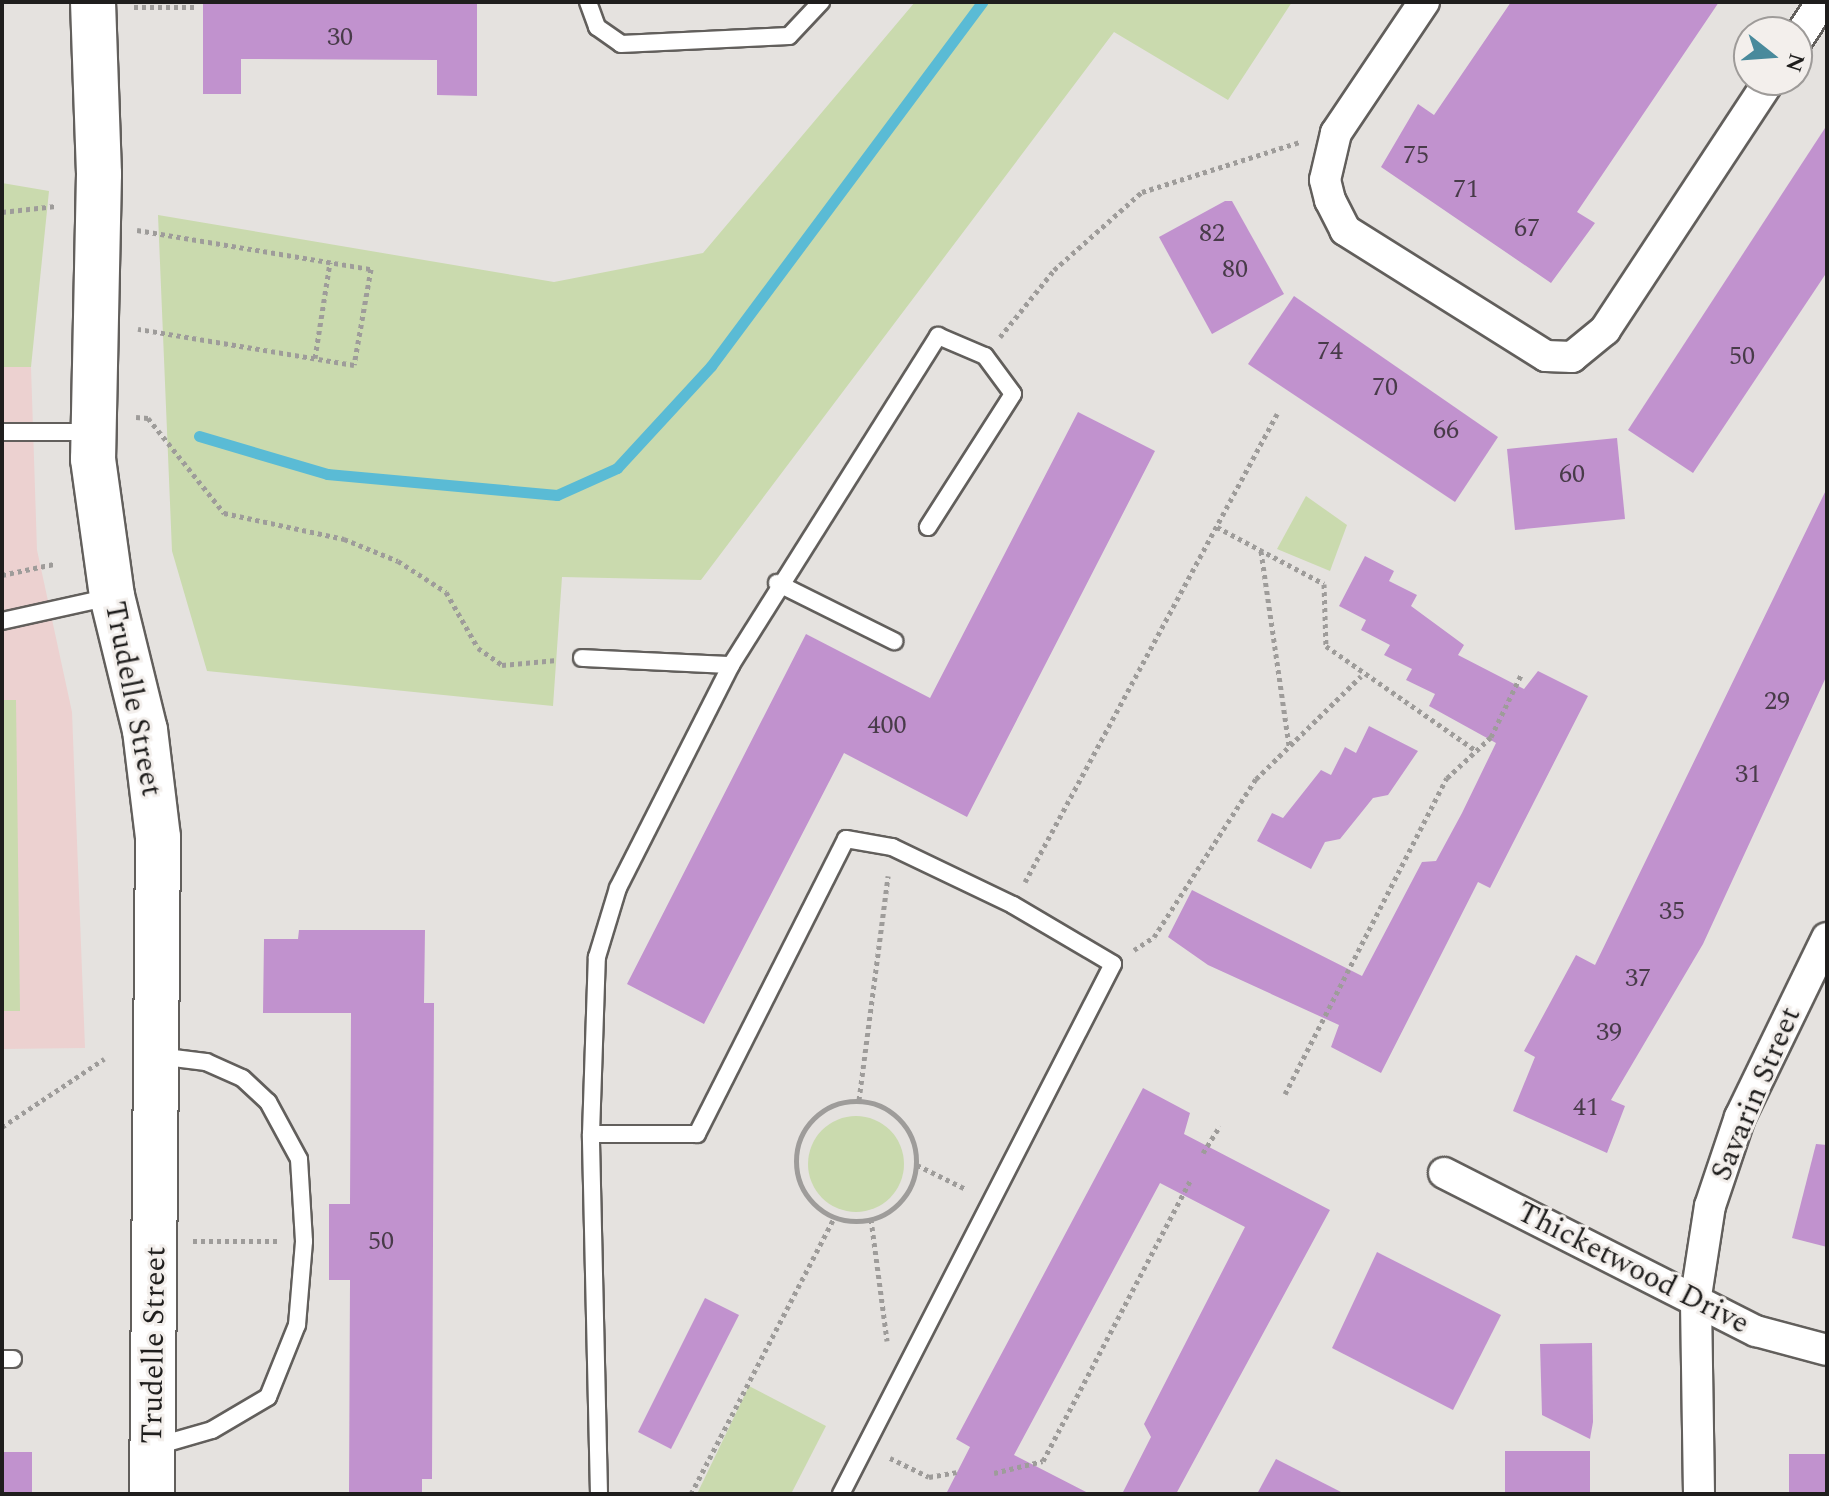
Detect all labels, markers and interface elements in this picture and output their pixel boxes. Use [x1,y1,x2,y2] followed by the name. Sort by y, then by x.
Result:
[1733,16,1813,96] north arrow
[327,22,353,54] house number: 30
[1776,49,1813,76] text: N
[1403,140,1429,172] house number: 75
[1453,174,1479,206] house number: 71
[1514,213,1540,245] house number: 67
[1199,218,1225,250] house number: 82
[1222,254,1248,286] house number: 80
[1317,336,1343,368] house number: 74
[1729,341,1755,373] house number: 50
[1372,372,1398,404] house number: 70
[1433,415,1459,447] house number: 66
[1559,459,1585,491] house number: 60
[96,599,170,799] street label: Trudelle Street
[1764,686,1790,718] house number: 29
[868,710,906,742] house number: 400
[1735,759,1761,791] house number: 31
[1659,896,1685,928] house number: 35
[1625,963,1651,995] house number: 37
[1703,1002,1809,1186] street label: Savarin Street
[1596,1017,1622,1049] house number: 39
[1573,1092,1599,1124] house number: 41
[1511,1194,1755,1342] street label: Thicketwood Drive
[368,1226,394,1258] house number: 50
[134,1246,174,1444] street label: Trudelle Street

